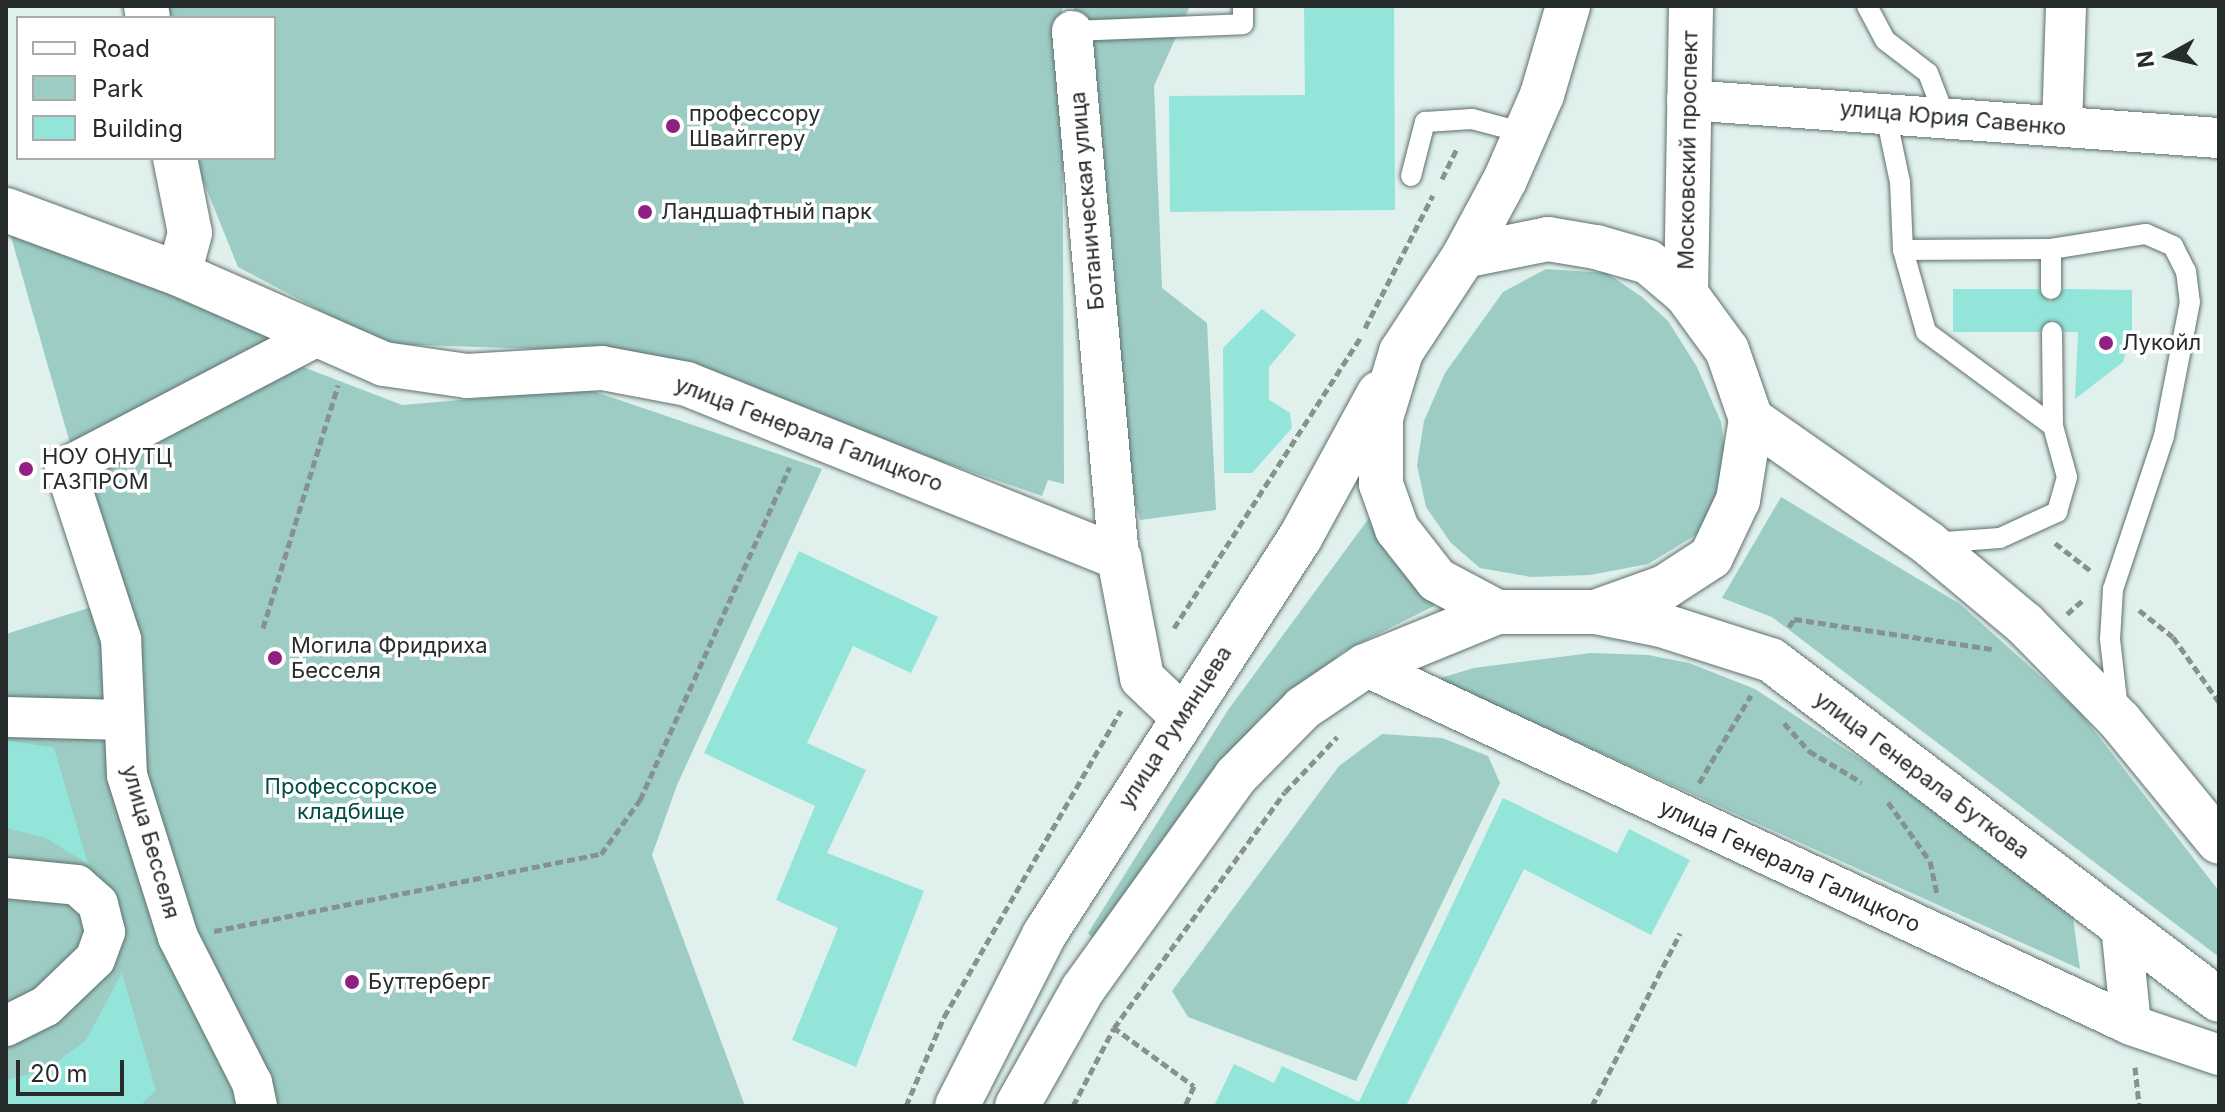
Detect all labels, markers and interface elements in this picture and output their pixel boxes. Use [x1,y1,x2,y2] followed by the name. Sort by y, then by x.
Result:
[16,16,276,160] legend
[2129,16,2209,96] north arrow
[1673,30,1703,270] street label: Московский проспект
[92,34,150,63] text: Road
[2131,49,2159,69] text: N
[92,74,143,103] text: Park
[1064,91,1110,311] street label: Ботаническая улица
[1839,95,2067,141] street label: улица Юрия Савенко
[689,100,820,152] place label: профессору Швайггеру
[92,114,183,143] text: Building
[664,117,682,135] marker: профессору Швайггеру
[661,199,872,225] place label: Ландшафтный парк
[636,203,654,221] marker: Ландшафтный парк
[2122,330,2201,356] place label: Лукойл
[2097,334,2115,352] marker: Лукойл
[671,371,947,497] street label: улица Генерала Галицкого
[42,443,172,494] place label: НОУ ОНУТЦ ГАЗПРОМ
[17,460,35,478] marker: НОУ ОНУТЦ ГАЗПРОМ
[291,632,488,684] place label: Могила Фридриха Бесселя
[1113,641,1237,813] street label: улица Румянцева
[266,649,284,667] marker: Могила Фридриха Бесселя
[1809,685,2035,865] street label: улица Генерала Буткова
[116,762,186,922] street label: улица Бесселя
[265,773,437,824] park label: Профессорское кладбище
[1655,794,1925,938] street label: улица Генерала Галицкого
[368,969,491,995] place label: Буттерберг
[343,973,361,991] marker: Буттерберг
[20,1044,128,1094] scale bar
[30,1059,88,1088] text: 20 m

